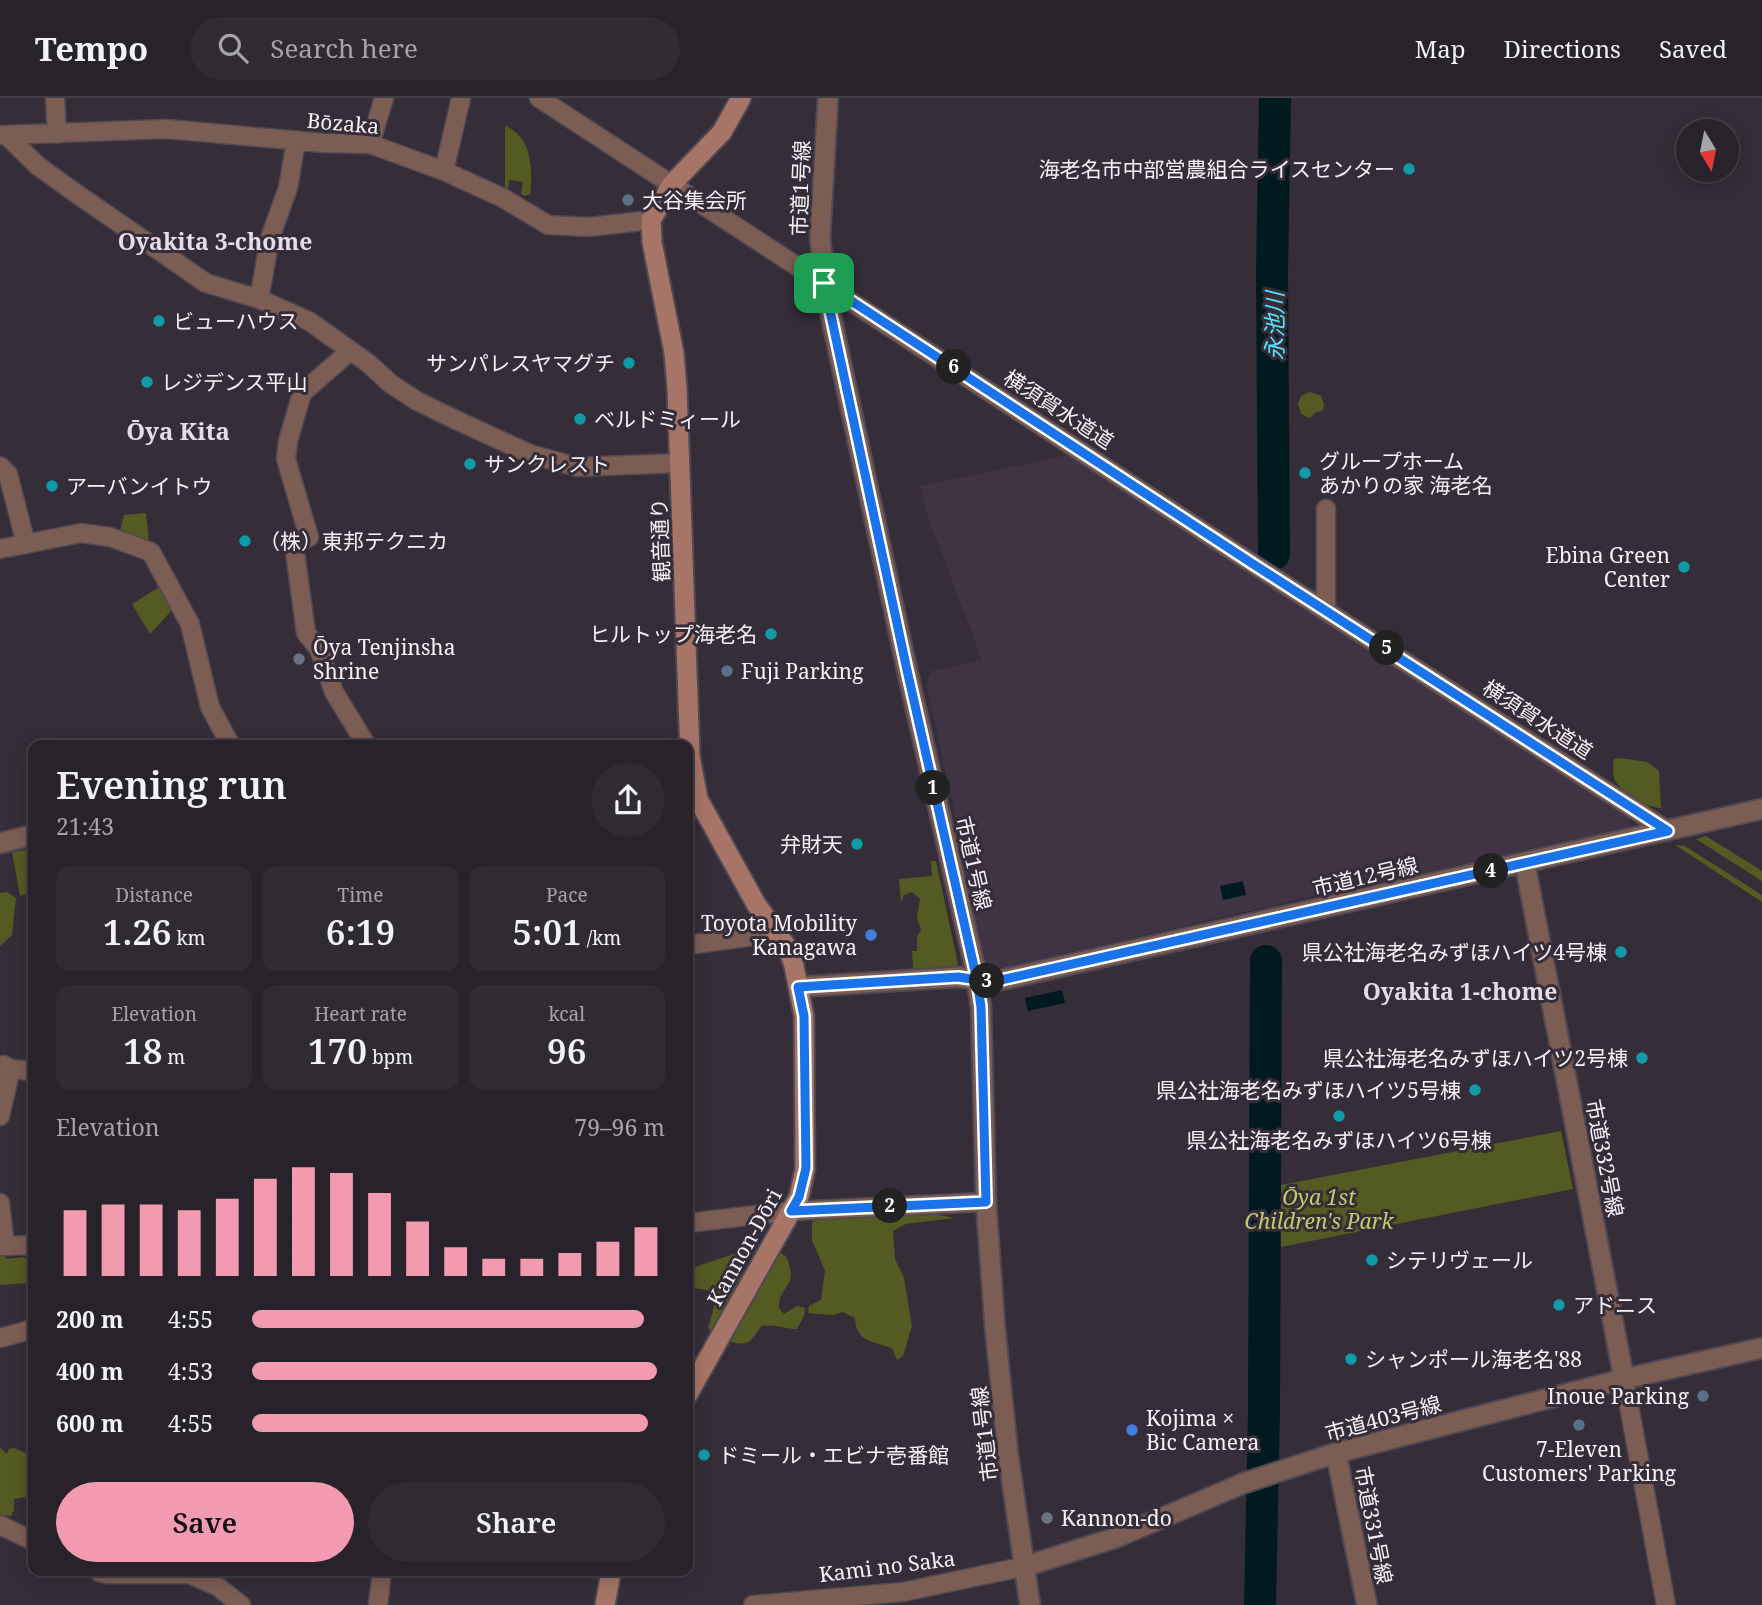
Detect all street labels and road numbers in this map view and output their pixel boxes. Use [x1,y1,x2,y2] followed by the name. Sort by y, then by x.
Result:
[306,106,380,140] street label: Bōzaka
[784,140,816,236] street label: 市道1号線
[999,363,1119,455] street label: 横須賀水道道
[645,498,675,582] street label: 観音通り
[1478,673,1598,765] street label: 横須賀水道道
[950,813,998,913] street label: 市道1号線
[1309,850,1421,902] street label: 市道12号線
[1580,1097,1630,1219] street label: 市道332号線
[700,1183,788,1311] street label: Kannon-Dōri
[964,1385,1004,1483] street label: 市道1号線
[1322,1389,1444,1447] street label: 市道403号線
[1349,1464,1399,1586] street label: 市道331号線
[817,1544,957,1588] street label: Kami no Saka

